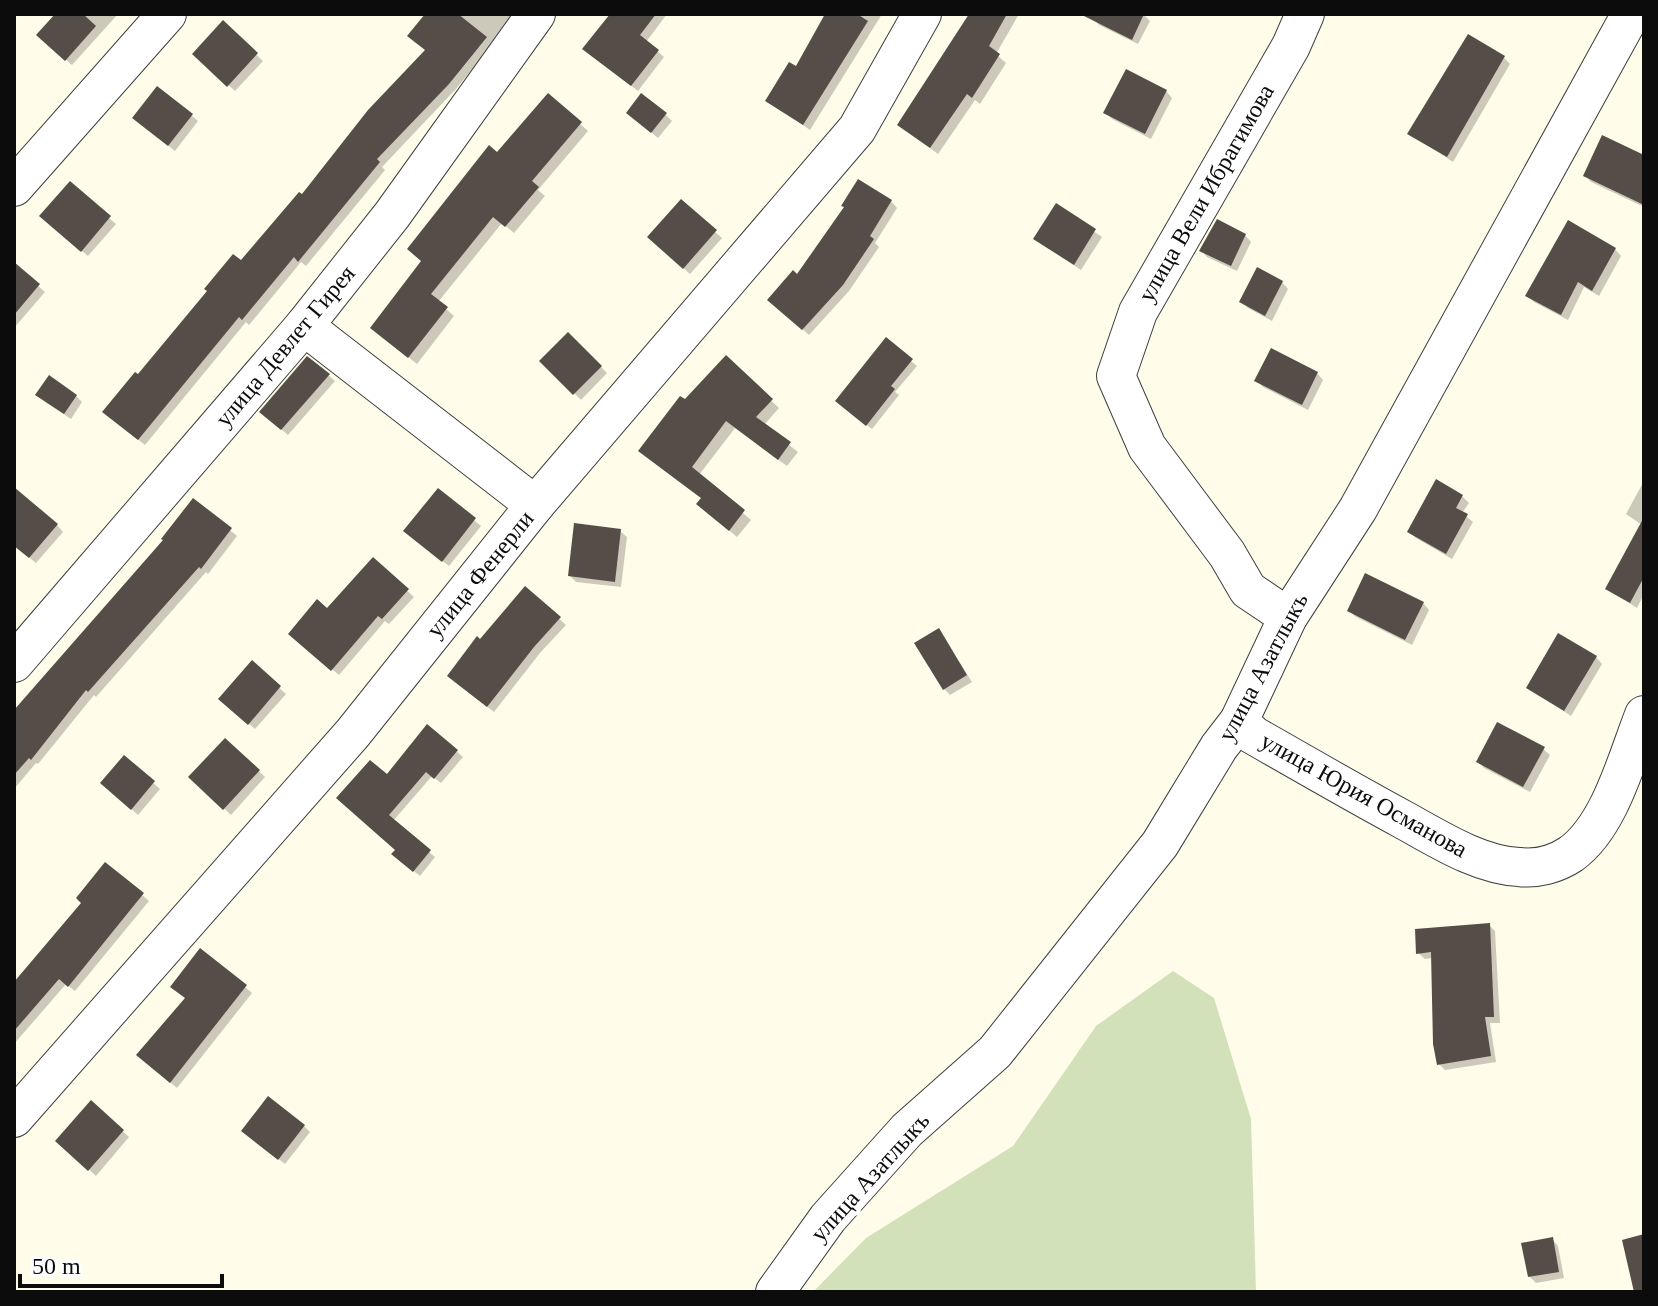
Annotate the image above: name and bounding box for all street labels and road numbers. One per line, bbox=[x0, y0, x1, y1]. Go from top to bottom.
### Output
street label: улица Вели Ибрагимова bbox=[1133, 79, 1279, 306]
street label: улица Девлет Гирея bbox=[210, 260, 360, 432]
street label: улица Фенерли bbox=[421, 506, 539, 642]
street label: улица Азатлыкъ bbox=[1213, 588, 1313, 746]
street label: улица Юрия Османова bbox=[1256, 727, 1472, 863]
street label: улица Азатлыкъ bbox=[805, 1107, 935, 1247]

